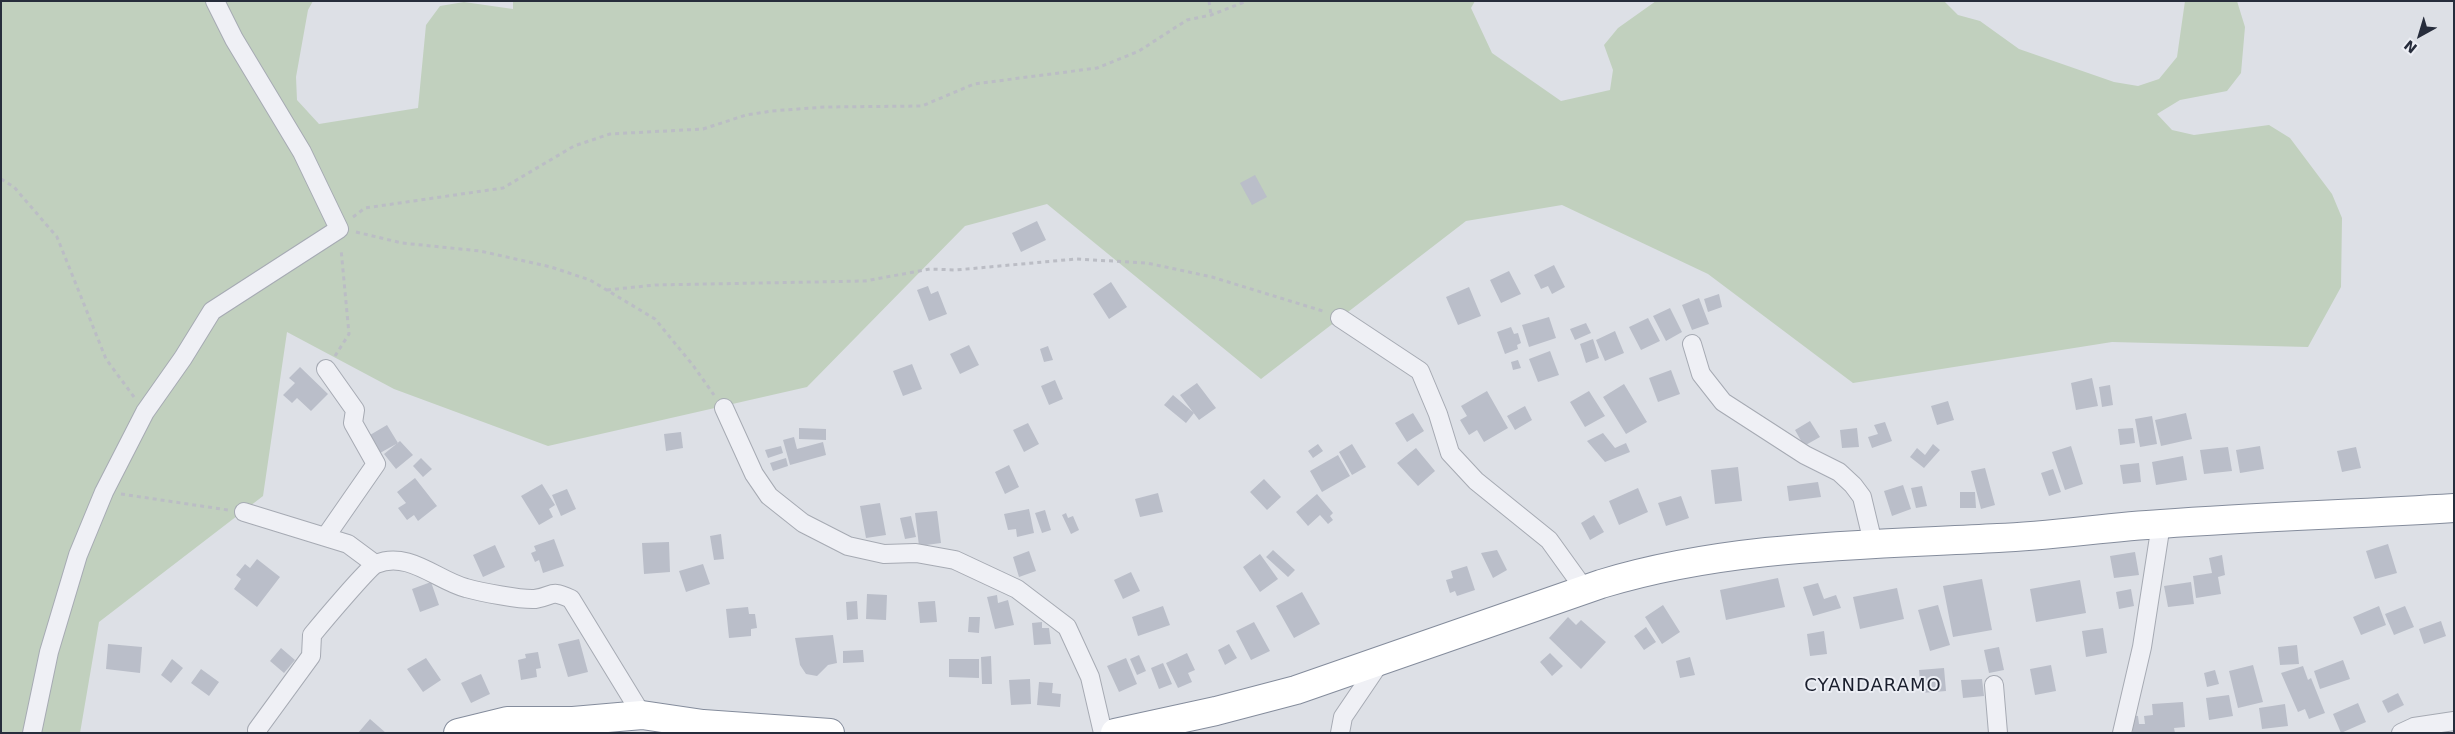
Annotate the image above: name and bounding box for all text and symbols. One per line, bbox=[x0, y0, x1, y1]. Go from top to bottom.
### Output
north arrow bbox=[2395, 10, 2445, 60]
text: N bbox=[2401, 37, 2420, 57]
district label: CYANDARAMO bbox=[1803, 675, 1943, 697]

